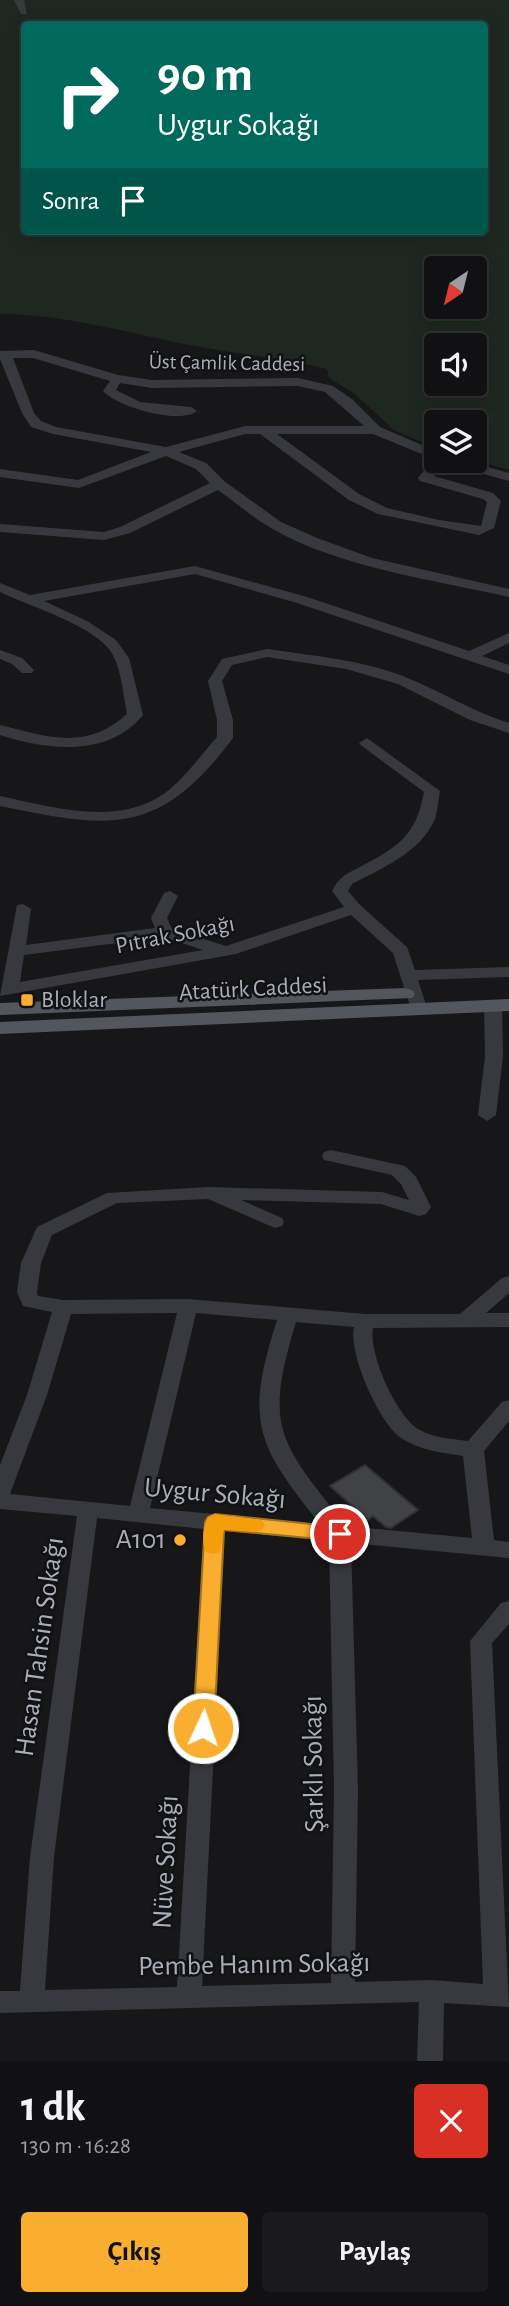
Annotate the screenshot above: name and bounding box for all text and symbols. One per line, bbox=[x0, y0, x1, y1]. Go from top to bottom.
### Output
icon: right bbox=[42, 49, 133, 140]
text: 90 m bbox=[157, 51, 253, 100]
text: Uygur Sokağı bbox=[157, 109, 319, 141]
icon: arrive bbox=[114, 182, 152, 220]
text: Sonra bbox=[42, 188, 100, 214]
north arrow bbox=[424, 256, 486, 318]
map controls bbox=[424, 256, 487, 473]
button: sound bbox=[424, 333, 487, 396]
street label: Üst Çamlik Caddesi bbox=[149, 350, 305, 375]
button: layers bbox=[424, 410, 487, 473]
street label: Pıtrak Sokağı bbox=[113, 912, 237, 958]
street label: Atatürk Caddesi bbox=[178, 973, 328, 1005]
place label: Bloklar bbox=[41, 988, 107, 1012]
marker: Bloklar bbox=[19, 992, 35, 1008]
street label: Uygur Sokağı bbox=[143, 1474, 287, 1514]
pin bbox=[310, 1504, 370, 1564]
icon: arrive bbox=[321, 1515, 359, 1553]
place label: A101 bbox=[116, 1526, 166, 1554]
marker: A101 bbox=[172, 1532, 188, 1548]
street label: Hasan Tahsin Sokağı bbox=[11, 1536, 69, 1758]
position arrow bbox=[166, 1691, 240, 1765]
street label: Şarklı Sokağı bbox=[299, 1695, 329, 1833]
street label: Nüve Sokağı bbox=[149, 1795, 183, 1929]
street label: Pembe Hanım Sokağı bbox=[138, 1949, 370, 1981]
button: close bbox=[414, 2084, 488, 2158]
text: 1 dk bbox=[21, 2086, 85, 2128]
text: 130 m · 16:28 bbox=[21, 2135, 131, 2158]
button: Çıkış bbox=[21, 2212, 248, 2292]
button: Paylaş bbox=[262, 2212, 488, 2292]

